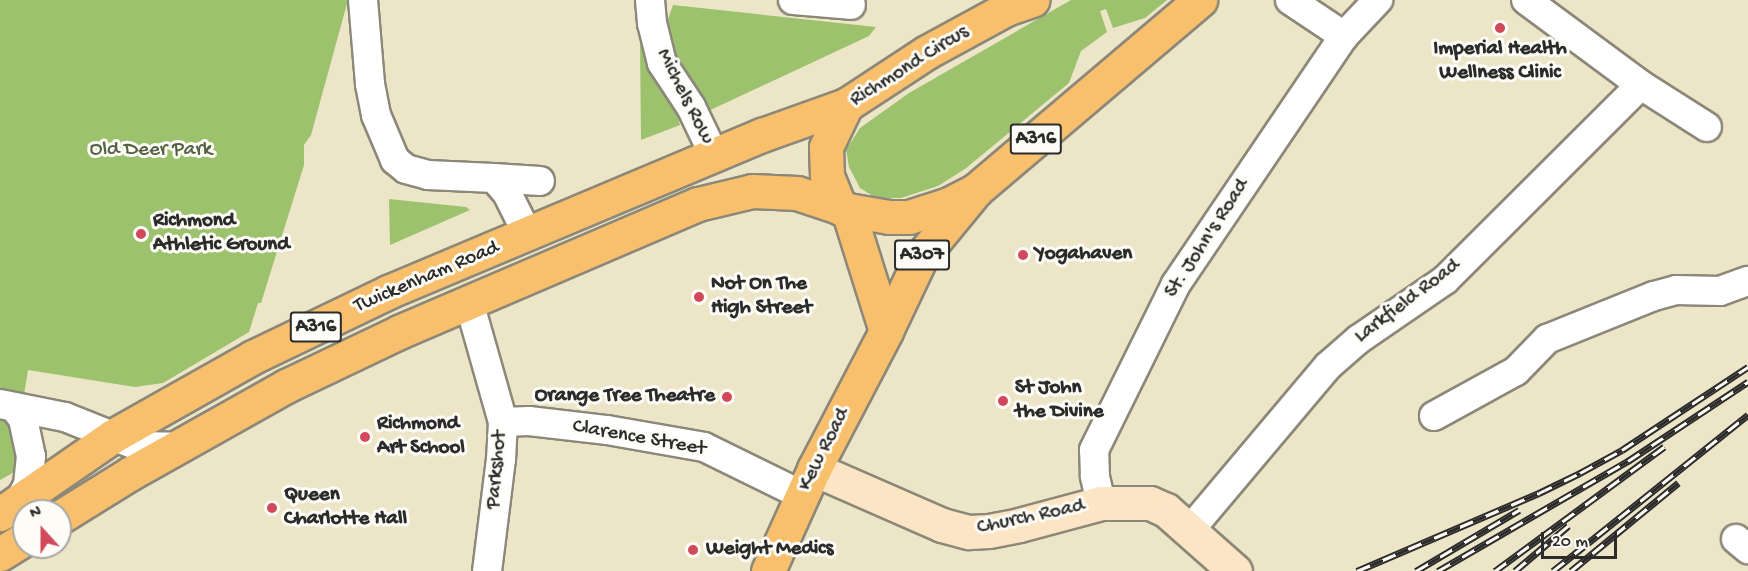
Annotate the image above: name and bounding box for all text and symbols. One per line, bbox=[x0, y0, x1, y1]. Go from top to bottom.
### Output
street label: Richmond Circus bbox=[846, 21, 974, 113]
marker: Imperial Health Wellness Clinic bbox=[1493, 21, 1507, 35]
place label: Imperial Health Wellness Clinic bbox=[1433, 37, 1567, 87]
street label: Michels Row bbox=[649, 45, 719, 149]
road number: A316 bbox=[1009, 122, 1063, 156]
park label: Old Deer Park bbox=[90, 138, 212, 164]
street label: St. John's Road bbox=[1160, 175, 1256, 303]
place label: Richmond Athletic Ground bbox=[153, 209, 290, 259]
marker: Richmond Athletic Ground bbox=[134, 227, 148, 241]
street label: Twickenham Road bbox=[351, 236, 503, 320]
road number: A307 bbox=[894, 238, 950, 272]
place label: Yogahaven bbox=[1035, 242, 1132, 268]
marker: Yogahaven bbox=[1016, 248, 1030, 262]
street label: Larkfield Road bbox=[1350, 254, 1466, 350]
place label: Not On The High Street bbox=[711, 272, 812, 322]
marker: Not On The High Street bbox=[692, 290, 706, 304]
road number: A316 bbox=[289, 310, 343, 344]
place label: St John the Divine bbox=[1015, 376, 1104, 426]
place label: Orange Tree Theatre bbox=[535, 384, 715, 410]
marker: Orange Tree Theatre bbox=[720, 390, 734, 404]
marker: St John the Divine bbox=[996, 394, 1010, 408]
street label: Kew Road bbox=[793, 404, 857, 496]
place label: Richmond Art School bbox=[377, 412, 465, 462]
street label: Clarence Street bbox=[570, 415, 708, 463]
marker: Richmond Art School bbox=[358, 430, 372, 444]
street label: Parkshot bbox=[482, 430, 514, 510]
place label: Queen Charlotte Hall bbox=[284, 483, 407, 533]
street label: Church Road bbox=[975, 494, 1087, 542]
north arrow bbox=[12, 499, 72, 559]
marker: Queen Charlotte Hall bbox=[265, 501, 279, 515]
text: N bbox=[28, 503, 44, 524]
scale bar bbox=[1544, 520, 1620, 558]
text: 20 m bbox=[1552, 532, 1588, 553]
place label: Weight Medics bbox=[706, 537, 833, 563]
marker: Weight Medics bbox=[684, 541, 702, 559]

